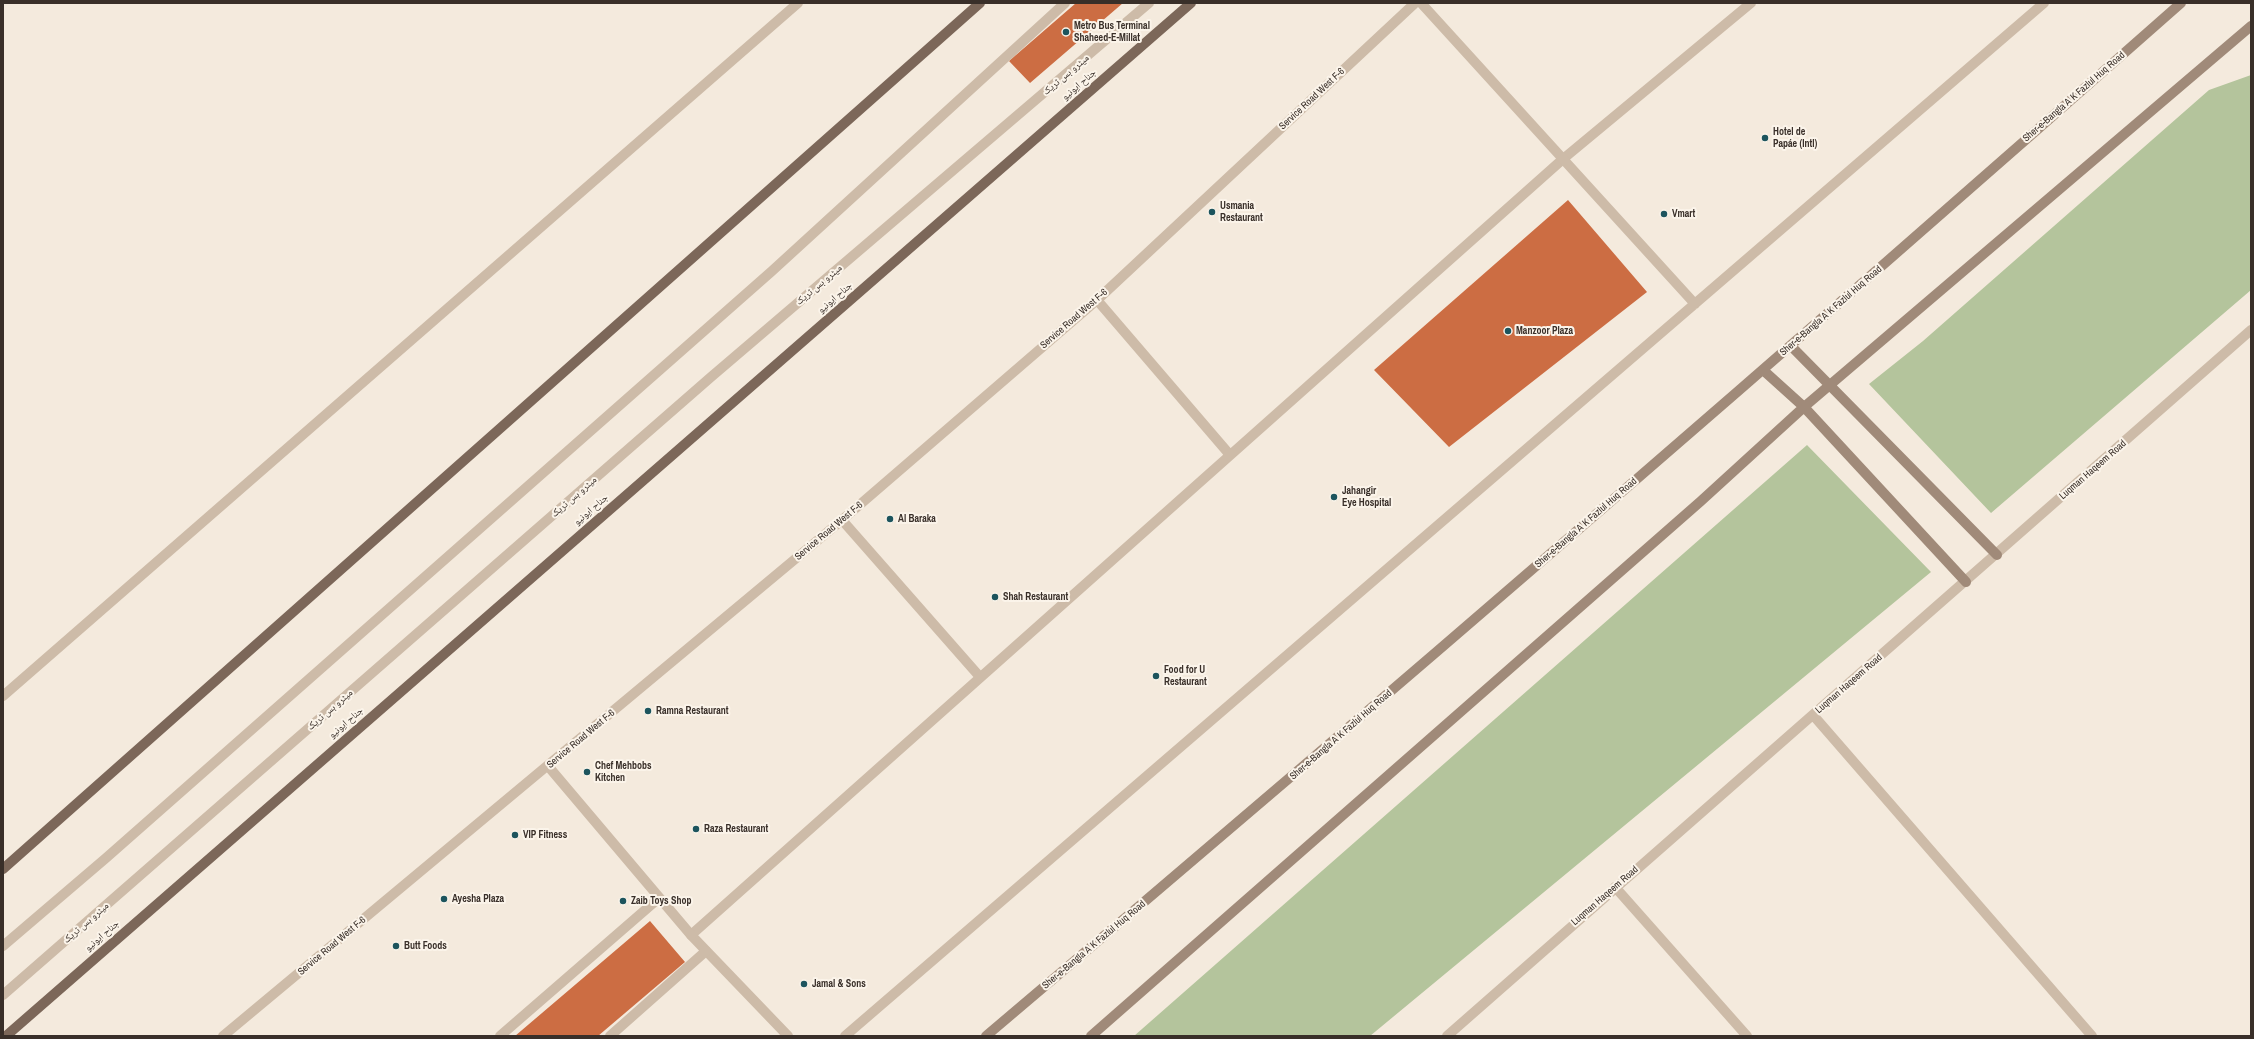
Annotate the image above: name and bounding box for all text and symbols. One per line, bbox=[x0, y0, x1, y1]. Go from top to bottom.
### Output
place label: Metro Bus Terminal Shaheed-E-Millat bbox=[1074, 20, 1150, 44]
marker: Metro Bus Terminal Shaheed-E-Millat bbox=[1061, 27, 1071, 37]
street label: Sher-e-Bangla A K Fazlul Huq Road bbox=[2021, 49, 2127, 145]
street label: میٹرو بس ٹریک bbox=[1040, 52, 1092, 98]
street label: Service Road West F-6 bbox=[1277, 66, 1347, 132]
street label: جناح ایونیو bbox=[1059, 67, 1099, 103]
place label: Hotel de Papáe (Intl) bbox=[1773, 126, 1817, 150]
marker: Hotel de Papáe (Intl) bbox=[1760, 133, 1770, 143]
place label: Usmania Restaurant bbox=[1220, 200, 1263, 224]
marker: Usmania Restaurant bbox=[1207, 207, 1217, 217]
place label: Vmart bbox=[1672, 208, 1695, 220]
marker: Vmart bbox=[1659, 209, 1669, 219]
street label: میٹرو بس ٹریک bbox=[793, 262, 845, 308]
street label: Sher-e-Bangla A K Fazlul Huq Road bbox=[1778, 263, 1884, 359]
street label: جناح ایونیو bbox=[815, 280, 855, 316]
street label: Service Road West F-6 bbox=[1038, 287, 1110, 351]
place label: Manzoor Plaza bbox=[1516, 325, 1573, 337]
marker: Manzoor Plaza bbox=[1503, 326, 1513, 336]
street label: Luqman Haqeem Road bbox=[2057, 438, 2129, 502]
street label: میٹرو بس ٹریک bbox=[549, 474, 599, 520]
street label: Sher-e-Bangla A K Fazlul Huq Road bbox=[1533, 475, 1639, 571]
place label: Jahangir Eye Hospital bbox=[1342, 485, 1391, 508]
street label: جناح ایونیو bbox=[571, 492, 611, 528]
marker: Jahangir Eye Hospital bbox=[1329, 492, 1339, 502]
street label: Service Road West F-6 bbox=[793, 499, 865, 563]
place label: Al Baraka bbox=[898, 513, 936, 525]
marker: Al Baraka bbox=[885, 514, 895, 524]
place label: Shah Restaurant bbox=[1003, 591, 1068, 603]
marker: Shah Restaurant bbox=[990, 592, 1000, 602]
street label: Luqman Haqeem Road bbox=[1813, 652, 1885, 716]
place label: Food for U Restaurant bbox=[1164, 664, 1207, 688]
marker: Food for U Restaurant bbox=[1151, 671, 1161, 681]
street label: میٹرو بس ٹریک bbox=[305, 687, 355, 733]
street label: Sher-e-Bangla A K Fazlul Huq Road bbox=[1288, 687, 1394, 783]
street label: جناح ایونیو bbox=[326, 705, 366, 741]
place label: Ramna Restaurant bbox=[656, 705, 728, 717]
marker: Ramna Restaurant bbox=[643, 706, 653, 716]
street label: Service Road West F-6 bbox=[545, 707, 617, 771]
place label: Chef Mehbobs Kitchen bbox=[595, 760, 651, 784]
marker: Chef Mehbobs Kitchen bbox=[582, 767, 592, 777]
place label: Raza Restaurant bbox=[704, 823, 768, 835]
marker: Raza Restaurant bbox=[691, 824, 701, 834]
place label: VIP Fitness bbox=[523, 829, 567, 841]
marker: VIP Fitness bbox=[510, 830, 520, 840]
street label: Luqman Haqeem Road bbox=[1569, 864, 1641, 928]
place label: Ayesha Plaza bbox=[452, 893, 504, 905]
marker: Ayesha Plaza bbox=[439, 894, 449, 904]
place label: Zaib Toys Shop bbox=[631, 895, 691, 907]
marker: Zaib Toys Shop bbox=[618, 896, 628, 906]
street label: Sher-e-Bangla A K Fazlul Huq Road bbox=[1040, 898, 1148, 992]
street label: میٹرو بس ٹریک bbox=[61, 900, 111, 946]
street label: Service Road West F-6 bbox=[296, 914, 368, 978]
street label: جناح ایونیو bbox=[82, 918, 122, 954]
place label: Butt Foods bbox=[404, 940, 447, 952]
marker: Butt Foods bbox=[391, 941, 401, 951]
place label: Jamal & Sons bbox=[812, 978, 866, 990]
marker: Jamal & Sons bbox=[799, 979, 809, 989]

